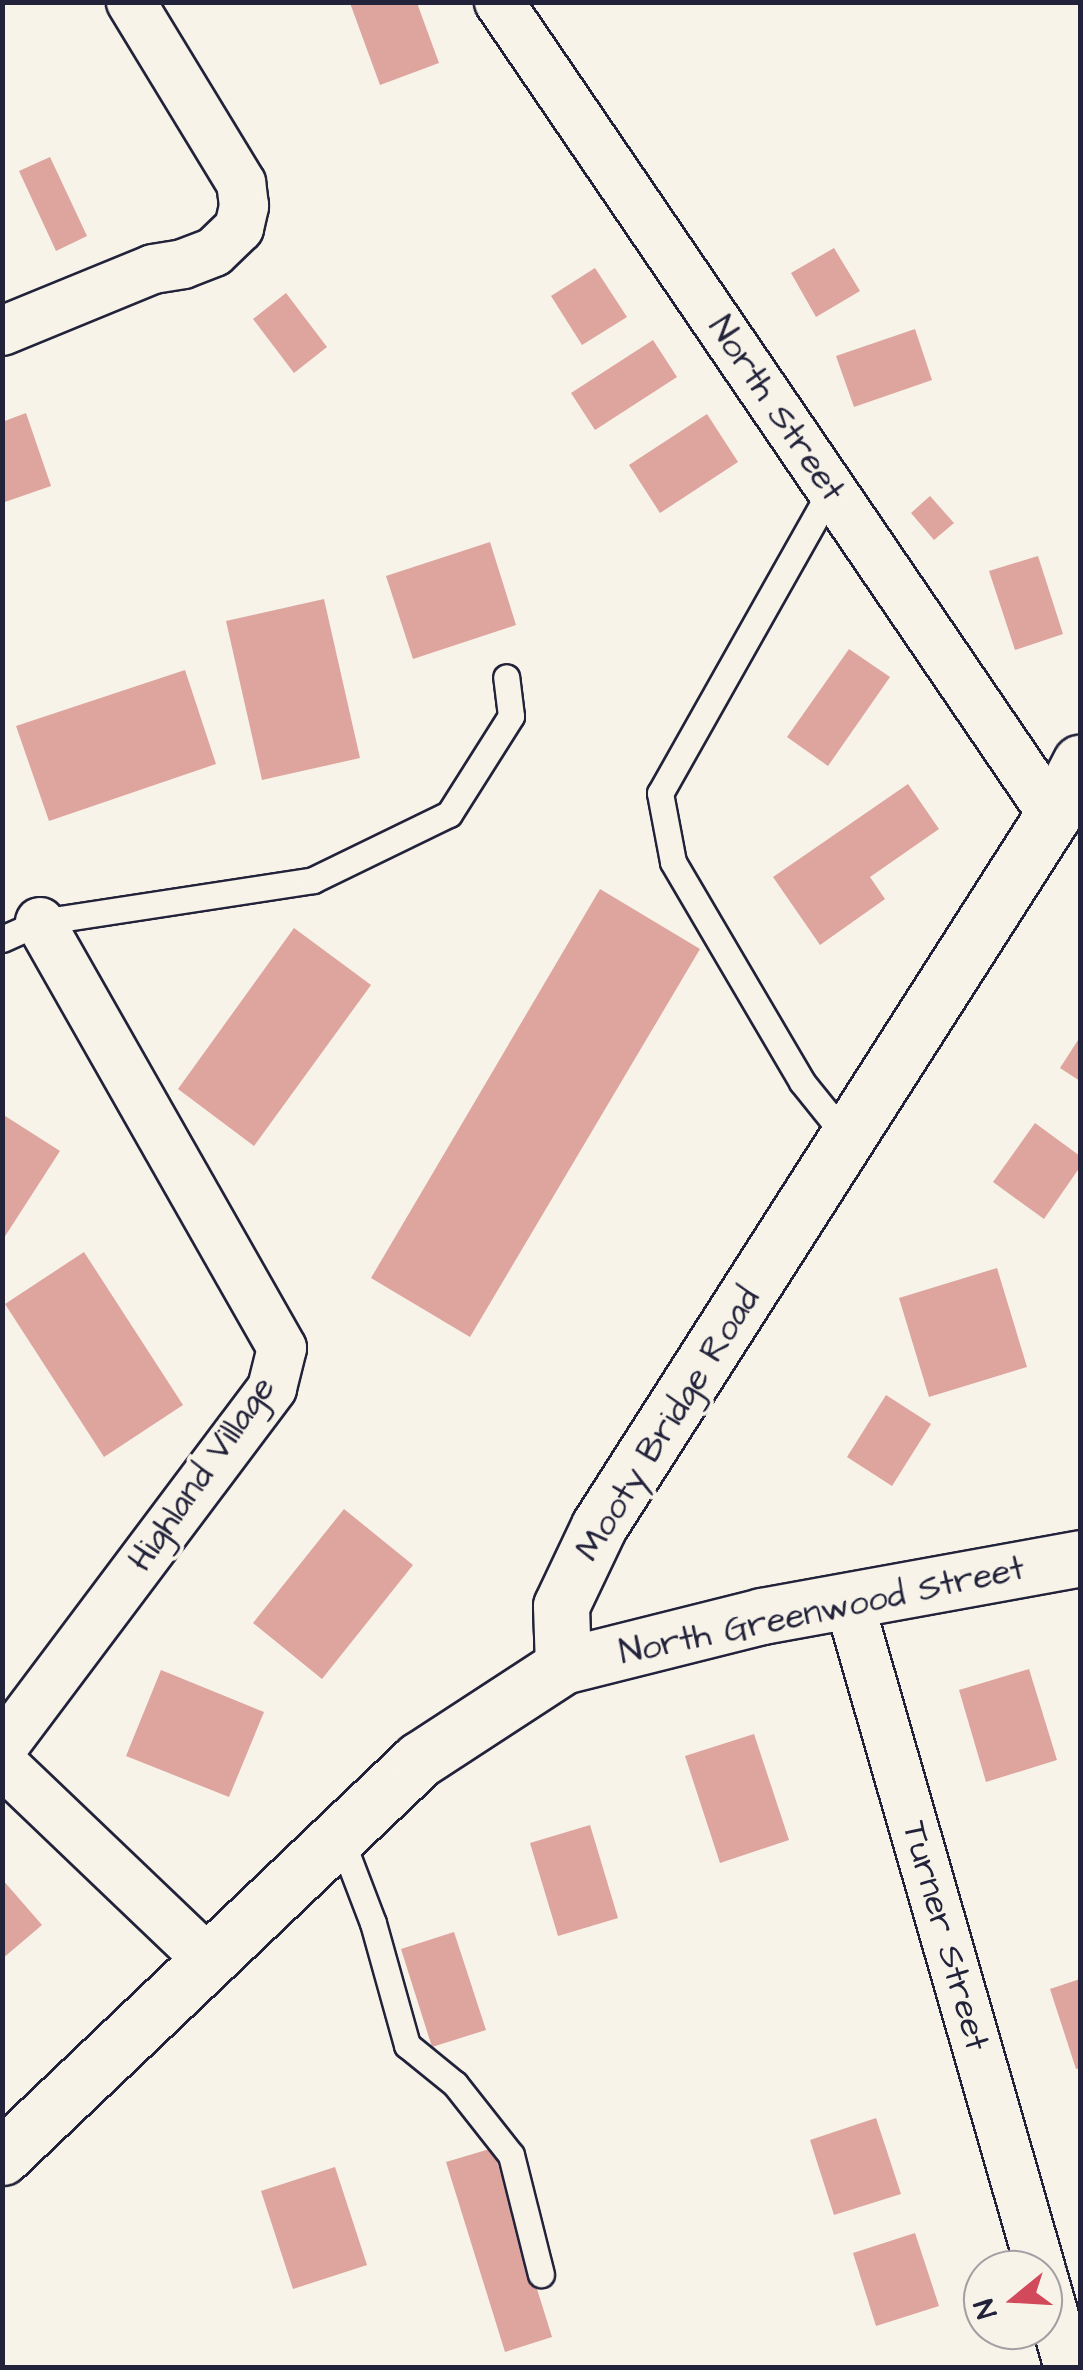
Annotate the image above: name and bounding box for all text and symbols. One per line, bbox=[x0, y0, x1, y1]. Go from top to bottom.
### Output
street label: North Street bbox=[699, 308, 853, 510]
street label: Mooty Bridge Road bbox=[567, 1280, 769, 1568]
street label: Highland Village bbox=[120, 1369, 284, 1579]
street label: North Greenwood Street bbox=[616, 1548, 1028, 1674]
street label: Turner Street bbox=[892, 1816, 998, 2056]
north arrow bbox=[963, 2250, 1063, 2350]
text: N bbox=[965, 2294, 1007, 2323]

